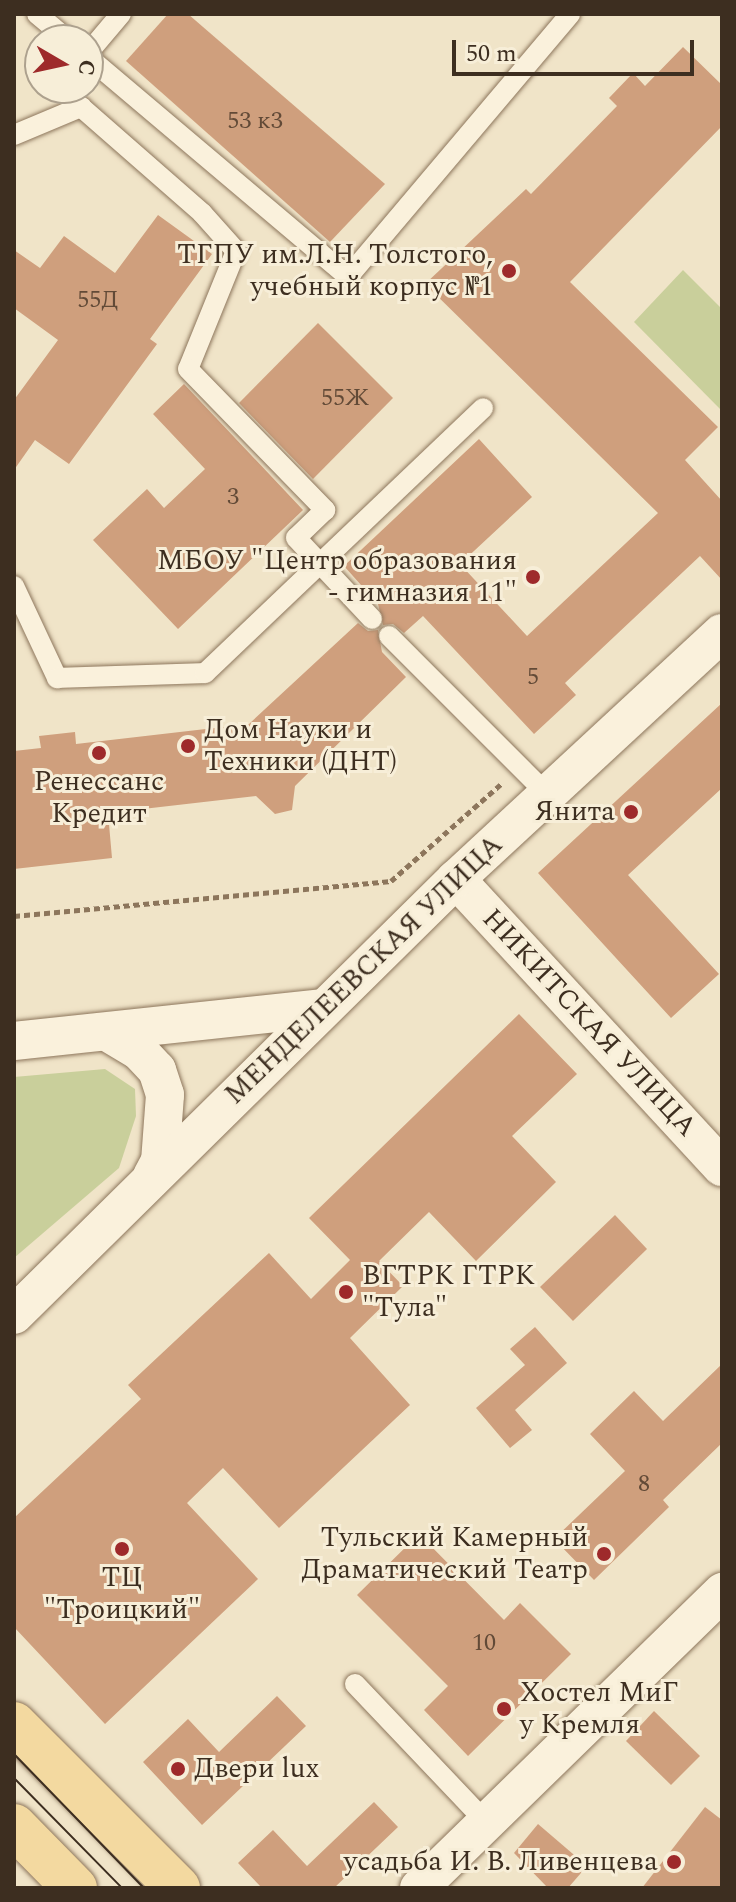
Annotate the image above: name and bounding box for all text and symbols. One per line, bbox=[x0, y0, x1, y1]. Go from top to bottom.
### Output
north arrow bbox=[24, 24, 104, 104]
scale bar bbox=[456, 24, 698, 74]
text: 50 m bbox=[466, 36, 517, 72]
text: С bbox=[69, 57, 104, 78]
house number: 53 к3 bbox=[227, 108, 283, 136]
place label: ТГПУ им.Л.Н. Толстого, учебный корпус №1 bbox=[177, 238, 493, 304]
marker: ТГПУ им.Л.Н. Толстого, учебный корпус №1 bbox=[500, 262, 518, 280]
house number: 55Д bbox=[77, 287, 119, 315]
house number: 55Ж bbox=[321, 385, 369, 413]
house number: 3 bbox=[227, 484, 239, 512]
place label: МБОУ "Центр образования - гимназия 11" bbox=[157, 544, 517, 610]
marker: МБОУ "Центр образования - гимназия 11" bbox=[524, 568, 542, 586]
house number: 5 bbox=[527, 664, 539, 692]
place label: Дом Науки и Техники (ДНТ) bbox=[204, 713, 397, 779]
marker: Дом Науки и Техники (ДНТ) bbox=[179, 737, 197, 755]
marker: Ренессанс Кредит bbox=[90, 744, 108, 762]
place label: Ренессанс Кредит bbox=[34, 765, 164, 831]
place label: Янита bbox=[535, 795, 615, 829]
marker: Янита bbox=[622, 803, 640, 821]
street label: МЕНДЕЛЕЕВСКАЯ УЛИЦА bbox=[218, 828, 510, 1112]
street label: НИКИТСКАЯ УЛИЦА bbox=[475, 902, 703, 1144]
place label: ВГТРК ГТРК "Тула" bbox=[362, 1259, 535, 1325]
marker: ВГТРК ГТРК "Тула" bbox=[337, 1283, 355, 1301]
house number: 8 bbox=[638, 1471, 650, 1499]
place label: Тульский Камерный Драматический Театр bbox=[301, 1521, 588, 1587]
marker: ТЦ "Троицкий" bbox=[113, 1540, 131, 1558]
marker: Тульский Камерный Драматический Театр bbox=[595, 1545, 613, 1563]
place label: ТЦ "Троицкий" bbox=[44, 1561, 200, 1627]
house number: 10 bbox=[472, 1630, 496, 1658]
place label: Хостел МиГ у Кремля bbox=[520, 1676, 679, 1742]
marker: Хостел МиГ у Кремля bbox=[495, 1700, 513, 1718]
place label: Двери lux bbox=[194, 1752, 319, 1786]
marker: Двери lux bbox=[169, 1760, 187, 1778]
place label: усадьба И. В. Ливенцева bbox=[344, 1845, 658, 1879]
marker: усадьба И. В. Ливенцева bbox=[665, 1853, 683, 1871]

